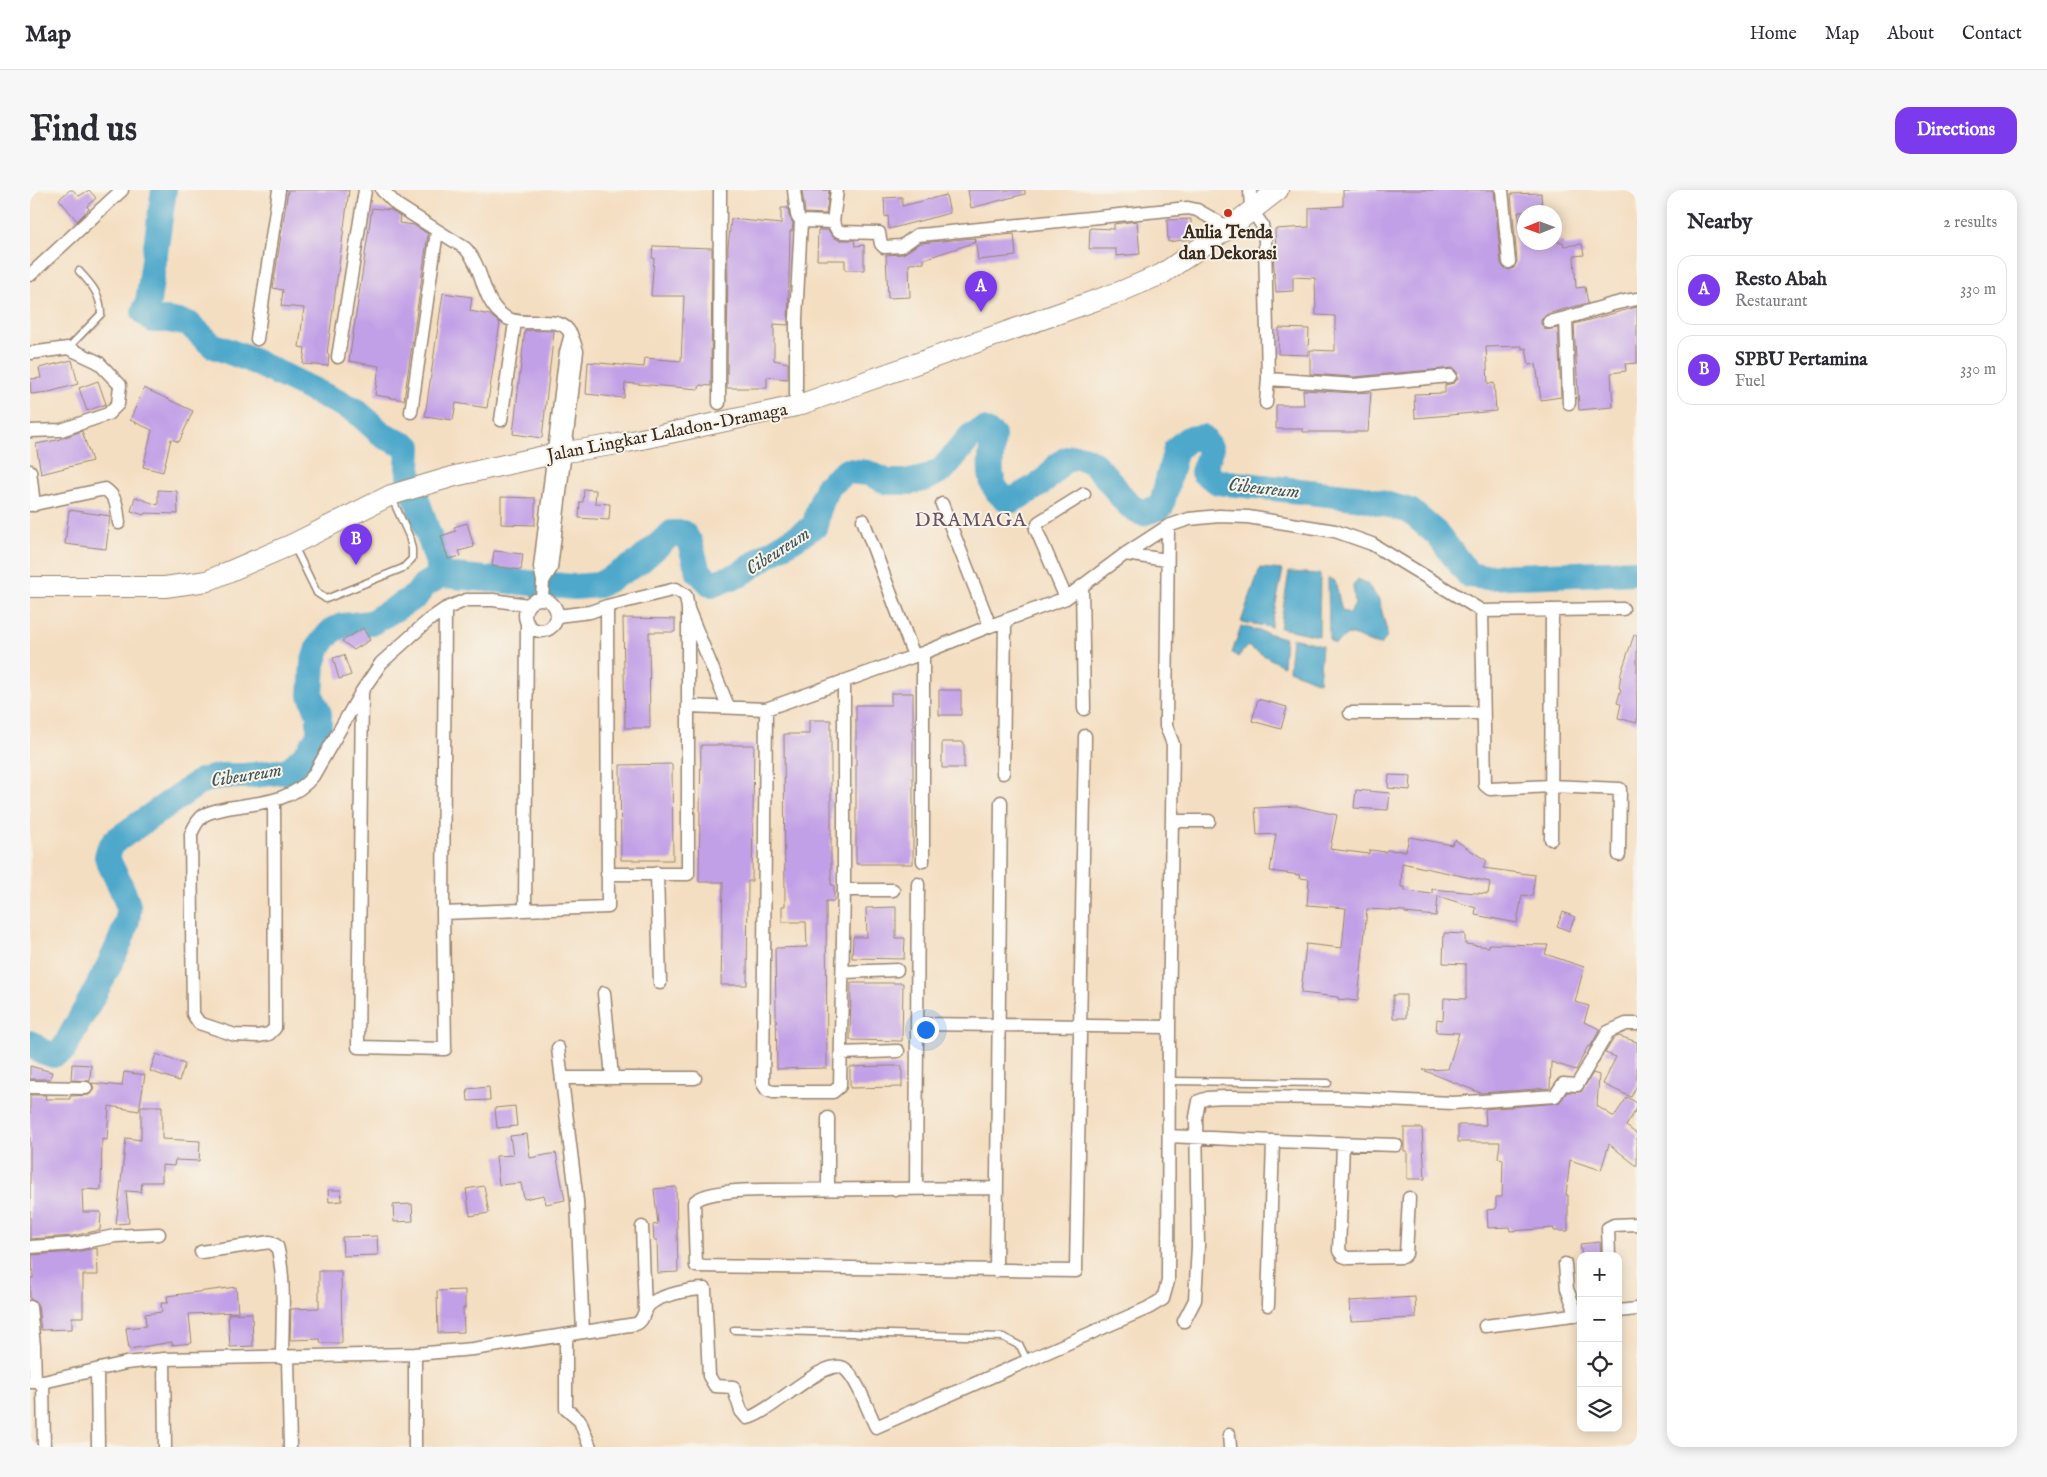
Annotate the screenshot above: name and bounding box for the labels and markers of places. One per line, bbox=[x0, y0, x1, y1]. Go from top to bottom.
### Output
marker: Aulia Tenda dan Dekorasi bbox=[1222, 207, 1234, 219]
place label: Aulia Tenda dan Dekorasi bbox=[1179, 222, 1277, 266]
pin: A bbox=[965, 271, 997, 312]
pin: B bbox=[340, 524, 372, 565]

